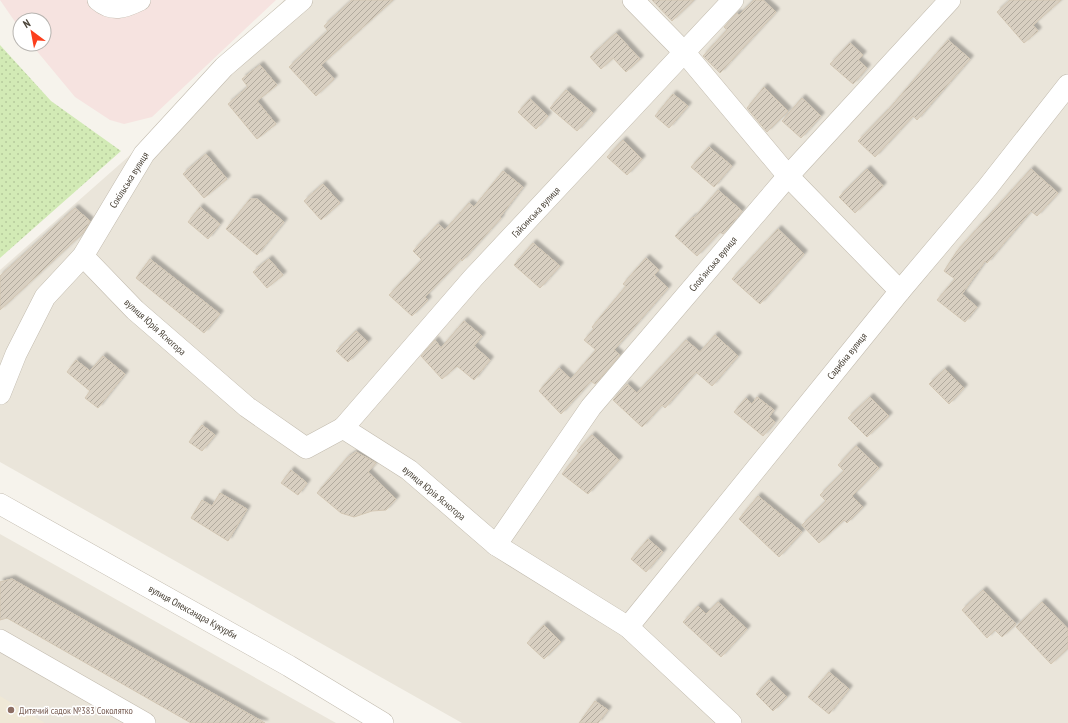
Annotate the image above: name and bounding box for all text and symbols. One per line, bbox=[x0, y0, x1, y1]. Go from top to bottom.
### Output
north arrow bbox=[12, 12, 52, 52]
text: N bbox=[20, 16, 33, 31]
street label: Сокільська вулиця bbox=[106, 149, 152, 211]
street label: Гайсинська вулиця bbox=[509, 184, 563, 240]
street label: Словʼянська вулиця bbox=[686, 234, 740, 294]
street label: вулиця Юрія Ясногора bbox=[121, 296, 189, 358]
street label: Садибна вулиця bbox=[824, 330, 870, 382]
street label: вулиця Юрія Ясногора bbox=[400, 463, 468, 523]
street label: вулиця Олександра Кукурби bbox=[146, 582, 240, 642]
place label: Дитячий садок №383 Соколятко bbox=[19, 704, 133, 717]
marker: Дитячий садок №383 Соколятко bbox=[6, 705, 16, 715]

